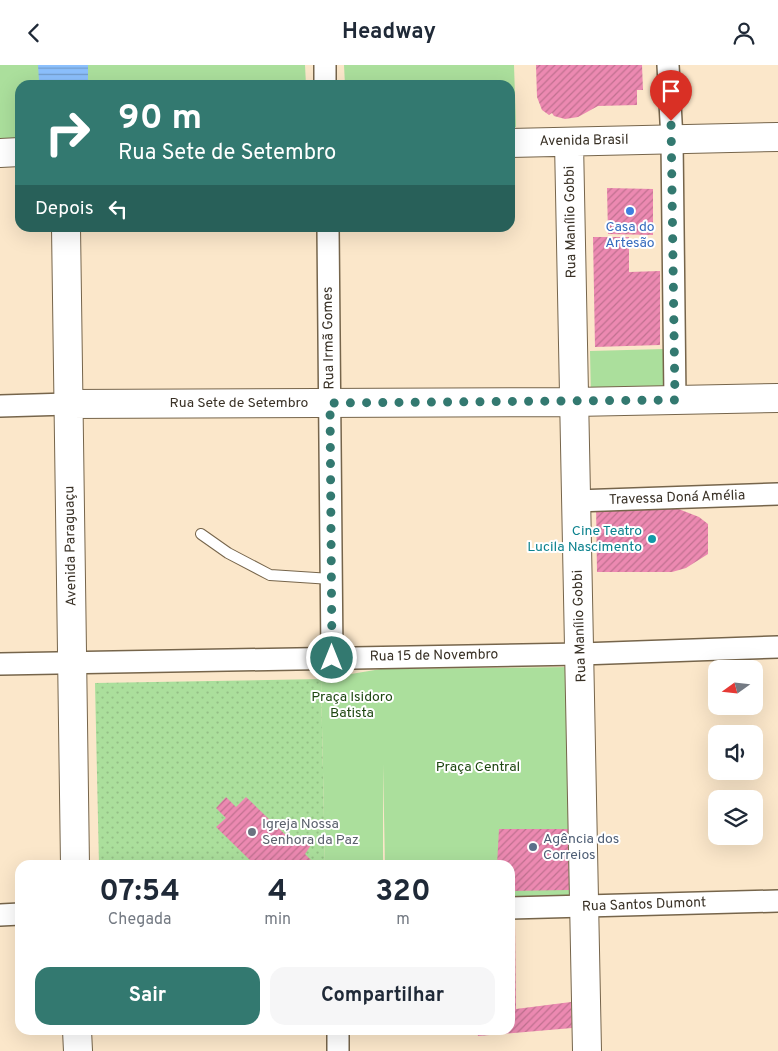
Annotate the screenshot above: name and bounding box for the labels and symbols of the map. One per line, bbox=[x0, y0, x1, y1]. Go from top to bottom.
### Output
pin bbox=[650, 70, 692, 121]
street label: Avenida Brasil bbox=[539, 132, 629, 150]
street label: Rua Manílio Gobbi bbox=[562, 166, 580, 278]
marker: Casa do Artesão bbox=[624, 205, 636, 217]
place label: Casa do Artesão bbox=[605, 219, 655, 252]
street label: Rua Irmã Gomes bbox=[320, 286, 338, 390]
street label: Rua Sete de Setembro bbox=[170, 395, 309, 412]
street label: Avenida Paraguaçu bbox=[61, 486, 81, 606]
street label: Travessa Doná Amélia bbox=[609, 487, 745, 509]
place label: Cine Teatro Lucila Nascimento bbox=[527, 523, 642, 556]
marker: Cine Teatro Lucila Nascimento bbox=[646, 533, 658, 545]
street label: Rua Manílio Gobbi bbox=[570, 569, 590, 683]
position arrow bbox=[305, 631, 357, 683]
street label: Rua 15 de Novembro bbox=[370, 646, 499, 666]
north arrow bbox=[708, 660, 762, 715]
park label: Praça Isidoro Batista bbox=[311, 689, 393, 722]
park label: Praça Central bbox=[436, 759, 520, 776]
place label: Igreja Nossa Senhora da Paz bbox=[262, 816, 359, 849]
marker: Igreja Nossa Senhora da Paz bbox=[246, 826, 258, 838]
place label: Agência dos Correios bbox=[543, 831, 619, 864]
marker: Agência dos Correios bbox=[527, 841, 539, 853]
street label: Rua Santos Dumont bbox=[582, 894, 706, 916]

